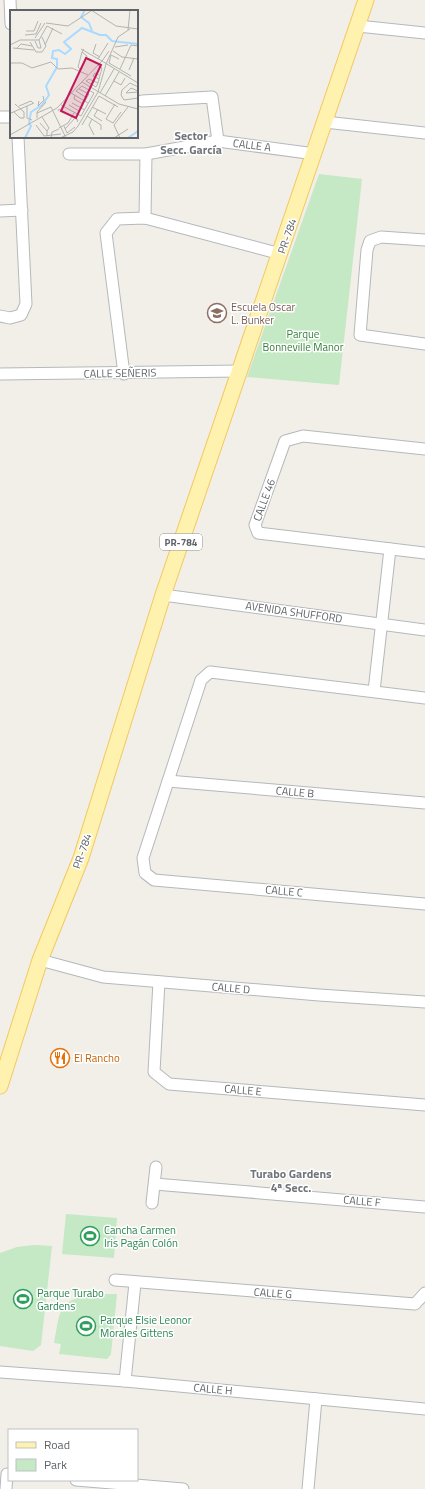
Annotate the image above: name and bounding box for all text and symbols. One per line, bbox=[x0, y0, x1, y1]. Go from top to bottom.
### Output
inset map bbox=[10, 10, 138, 138]
district label: Sector Secc. García bbox=[160, 126, 222, 159]
street label: CALLE A bbox=[232, 135, 272, 155]
street label: PR-784 bbox=[273, 216, 301, 256]
place label: Escuela Oscar L. Bunker bbox=[231, 299, 296, 328]
school or university icon: Escuela Oscar L. Bunker bbox=[206, 302, 228, 324]
park label: Parque Bonneville Manor bbox=[263, 326, 344, 355]
street label: CALLE SEÑERIS bbox=[84, 364, 156, 382]
street label: CALLE 46 bbox=[249, 477, 279, 523]
road number: PR-784 bbox=[160, 534, 202, 550]
street label: AVENIDA SHUFFORD bbox=[244, 597, 344, 627]
street label: CALLE B bbox=[275, 782, 315, 802]
street label: PR-784 bbox=[68, 831, 96, 871]
street label: CALLE C bbox=[265, 881, 303, 901]
street label: CALLE D bbox=[211, 978, 251, 998]
restaurant icon: El Rancho bbox=[49, 1047, 71, 1069]
place label: El Rancho bbox=[74, 1050, 120, 1066]
street label: CALLE E bbox=[224, 1080, 262, 1100]
district label: Turabo Gardens 4ª Secc. bbox=[250, 1164, 332, 1197]
street label: CALLE F bbox=[343, 1191, 382, 1211]
place label: Cancha Carmen Iris Pagán Colón bbox=[104, 1222, 178, 1251]
sports icon: Cancha Carmen Iris Pagán Colón bbox=[79, 1225, 101, 1247]
street label: CALLE G bbox=[253, 1284, 293, 1302]
place label: Parque Turabo Gardens bbox=[37, 1285, 104, 1314]
sports icon: Parque Turabo Gardens bbox=[12, 1288, 34, 1310]
place label: Parque Elsie Leonor Morales Gittens bbox=[100, 1312, 192, 1341]
sports icon: Parque Elsie Leonor Morales Gittens bbox=[75, 1315, 97, 1337]
street label: CALLE H bbox=[193, 1379, 233, 1399]
legend bbox=[8, 1429, 138, 1481]
text: Road bbox=[44, 1435, 70, 1454]
text: Park bbox=[44, 1455, 67, 1474]

